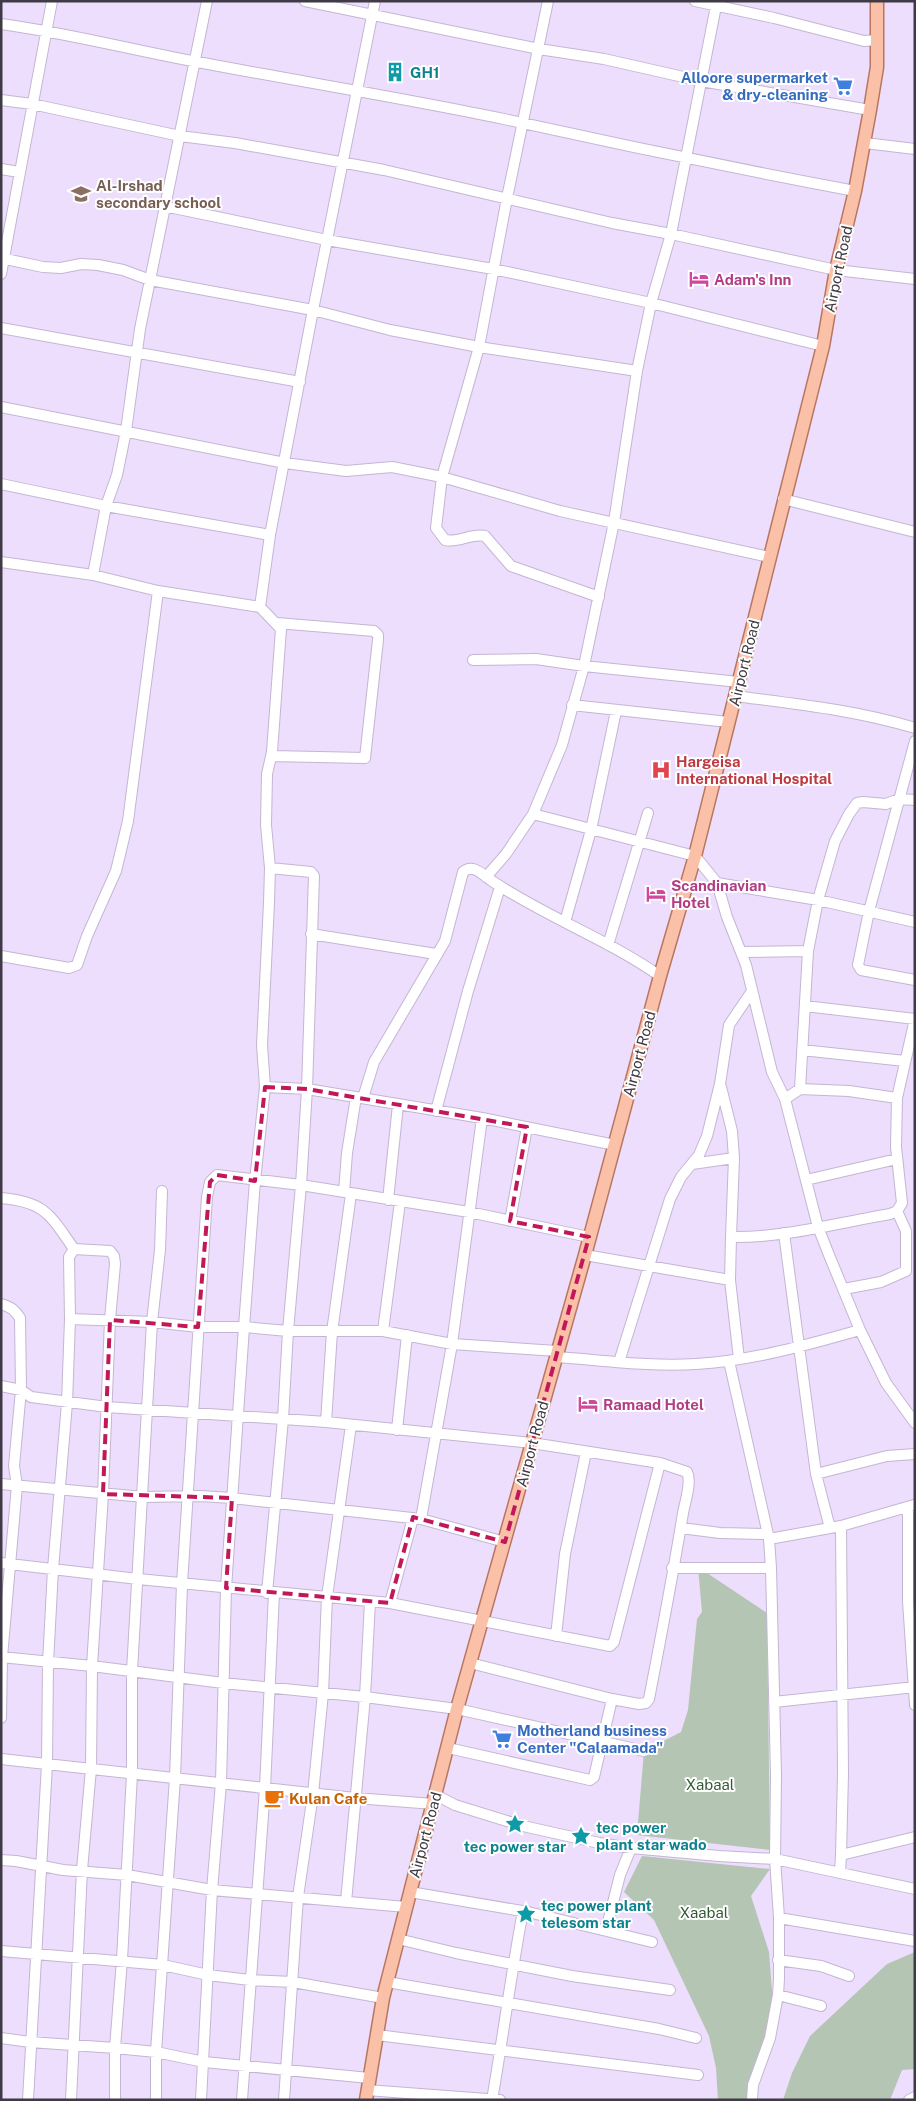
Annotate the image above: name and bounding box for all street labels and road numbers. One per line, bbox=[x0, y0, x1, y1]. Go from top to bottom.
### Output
street label: Airport Road bbox=[820, 224, 856, 314]
street label: Airport Road bbox=[725, 618, 763, 708]
street label: Airport Road bbox=[619, 1009, 659, 1099]
street label: Airport Road bbox=[512, 1399, 552, 1489]
street label: Airport Road bbox=[405, 1790, 445, 1880]

